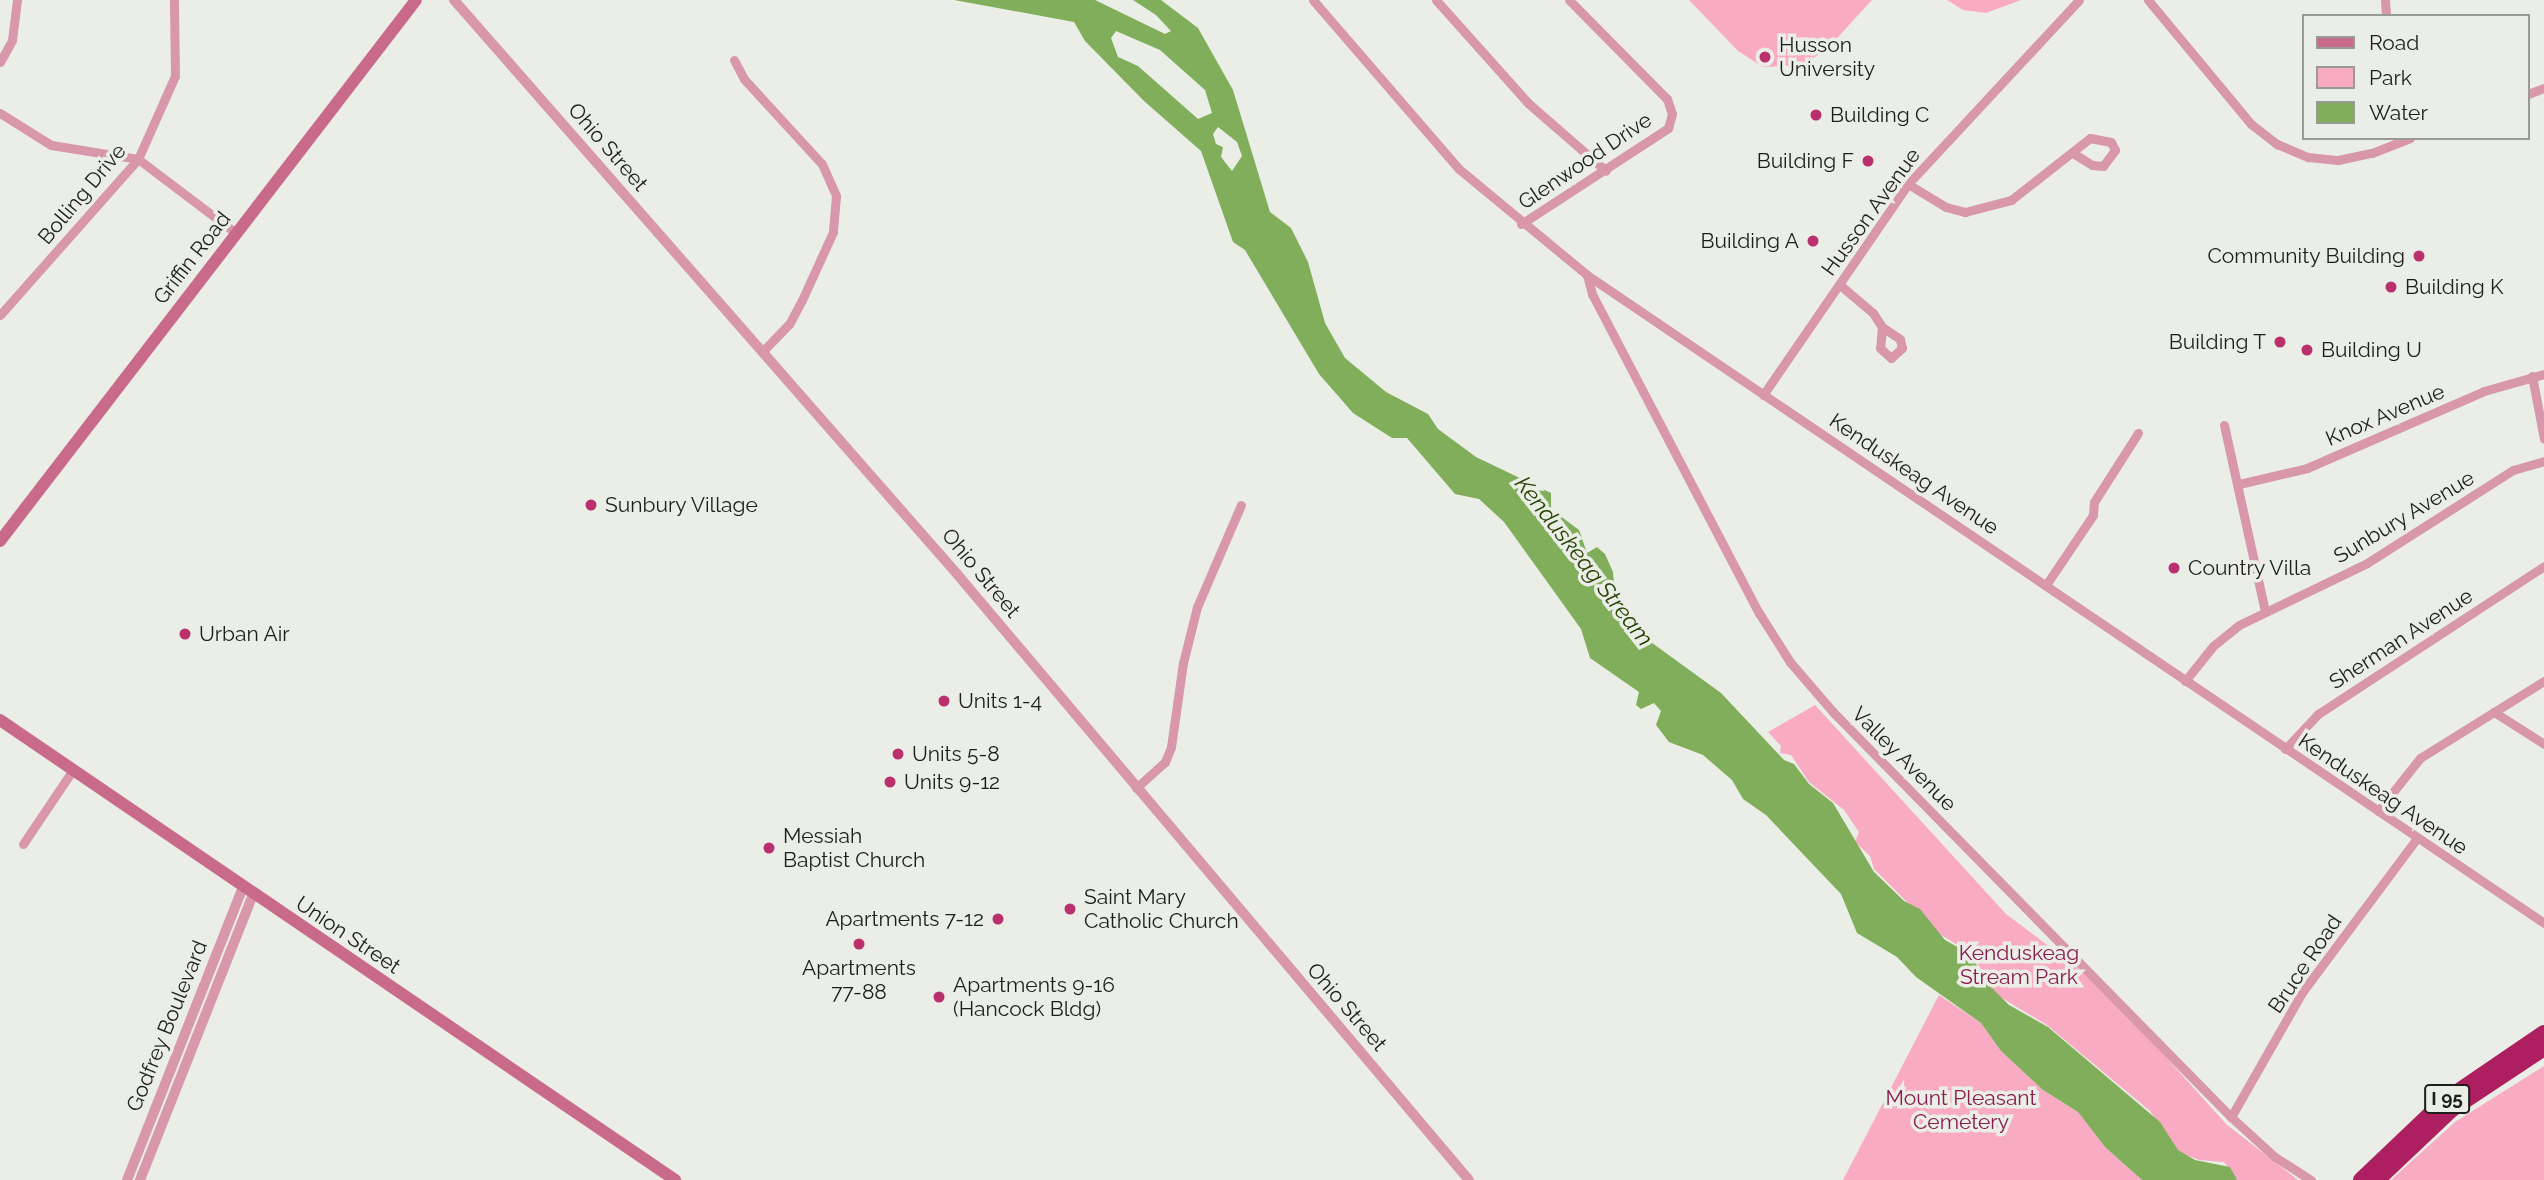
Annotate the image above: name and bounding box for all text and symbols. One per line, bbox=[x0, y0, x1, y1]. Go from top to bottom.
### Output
legend bbox=[2302, 14, 2530, 140]
text: Road bbox=[2369, 30, 2419, 55]
place label: Husson University bbox=[1779, 32, 1875, 82]
marker: Husson University bbox=[1757, 49, 1773, 65]
text: Park bbox=[2369, 65, 2412, 90]
street label: Ohio Street bbox=[563, 98, 653, 196]
text: Water bbox=[2369, 100, 2428, 125]
place label: Building C bbox=[1830, 102, 1929, 128]
street label: Glenwood Drive bbox=[1514, 107, 1656, 215]
marker: Building C bbox=[1808, 107, 1824, 123]
street label: Bolling Drive bbox=[33, 139, 131, 249]
street label: Husson Avenue bbox=[1816, 143, 1926, 281]
place label: Building F bbox=[1757, 148, 1854, 174]
marker: Building F bbox=[1860, 153, 1876, 169]
street label: Griffin Road bbox=[148, 207, 236, 309]
place label: Building A bbox=[1700, 228, 1799, 254]
marker: Building A bbox=[1805, 233, 1821, 249]
place label: Community Building bbox=[2207, 243, 2405, 269]
marker: Community Building bbox=[2411, 248, 2427, 264]
place label: Building K bbox=[2405, 274, 2503, 300]
marker: Building K bbox=[2383, 279, 2399, 295]
place label: Building T bbox=[2168, 329, 2266, 355]
marker: Building T bbox=[2272, 334, 2288, 350]
place label: Building U bbox=[2321, 337, 2422, 363]
marker: Building U bbox=[2299, 342, 2315, 358]
street label: Knox Avenue bbox=[2321, 379, 2449, 451]
street label: Kenduskeag Avenue bbox=[1824, 408, 2004, 540]
street label: Sunbury Avenue bbox=[2329, 465, 2479, 569]
water label: Kenduskeag Stream bbox=[1509, 470, 1659, 652]
place label: Sunbury Village bbox=[605, 492, 759, 518]
marker: Sunbury Village bbox=[583, 497, 599, 513]
street label: Ohio Street bbox=[936, 523, 1026, 623]
place label: Country Villa bbox=[2188, 555, 2312, 581]
marker: Country Villa bbox=[2166, 560, 2182, 576]
street label: Sherman Avenue bbox=[2324, 583, 2478, 695]
place label: Urban Air bbox=[199, 621, 290, 647]
marker: Urban Air bbox=[177, 626, 193, 642]
place label: Units 1-4 bbox=[958, 688, 1042, 714]
marker: Units 1-4 bbox=[936, 693, 952, 709]
street label: Valley Avenue bbox=[1846, 701, 1962, 817]
street label: Kenduskeag Avenue bbox=[2293, 728, 2473, 860]
place label: Units 5-8 bbox=[912, 741, 1000, 767]
marker: Units 5-8 bbox=[890, 746, 906, 762]
place label: Units 9-12 bbox=[904, 769, 1000, 795]
marker: Units 9-12 bbox=[882, 774, 898, 790]
place label: Messiah Baptist Church bbox=[783, 823, 925, 873]
marker: Messiah Baptist Church bbox=[761, 840, 777, 856]
place label: Saint Mary Catholic Church bbox=[1084, 884, 1239, 934]
street label: Union Street bbox=[291, 891, 405, 979]
marker: Saint Mary Catholic Church bbox=[1062, 901, 1078, 917]
place label: Apartments 7-12 bbox=[825, 906, 984, 932]
street label: Bruce Road bbox=[2263, 910, 2347, 1018]
marker: Apartments 7-12 bbox=[990, 911, 1006, 927]
marker: Apartments 77-88 bbox=[851, 936, 867, 952]
street label: Godfrey Boulevard bbox=[121, 937, 213, 1115]
park label: Kenduskeag Stream Park bbox=[1959, 940, 2079, 990]
place label: Apartments 77-88 bbox=[802, 955, 916, 1005]
street label: Ohio Street bbox=[1302, 958, 1392, 1056]
place label: Apartments 9-16 (Hancock Bldg) bbox=[953, 972, 1115, 1022]
marker: Apartments 9-16 (Hancock Bldg) bbox=[931, 989, 947, 1005]
road number: I 95 bbox=[2422, 1084, 2472, 1114]
park label: Mount Pleasant Cemetery bbox=[1885, 1085, 2037, 1135]

